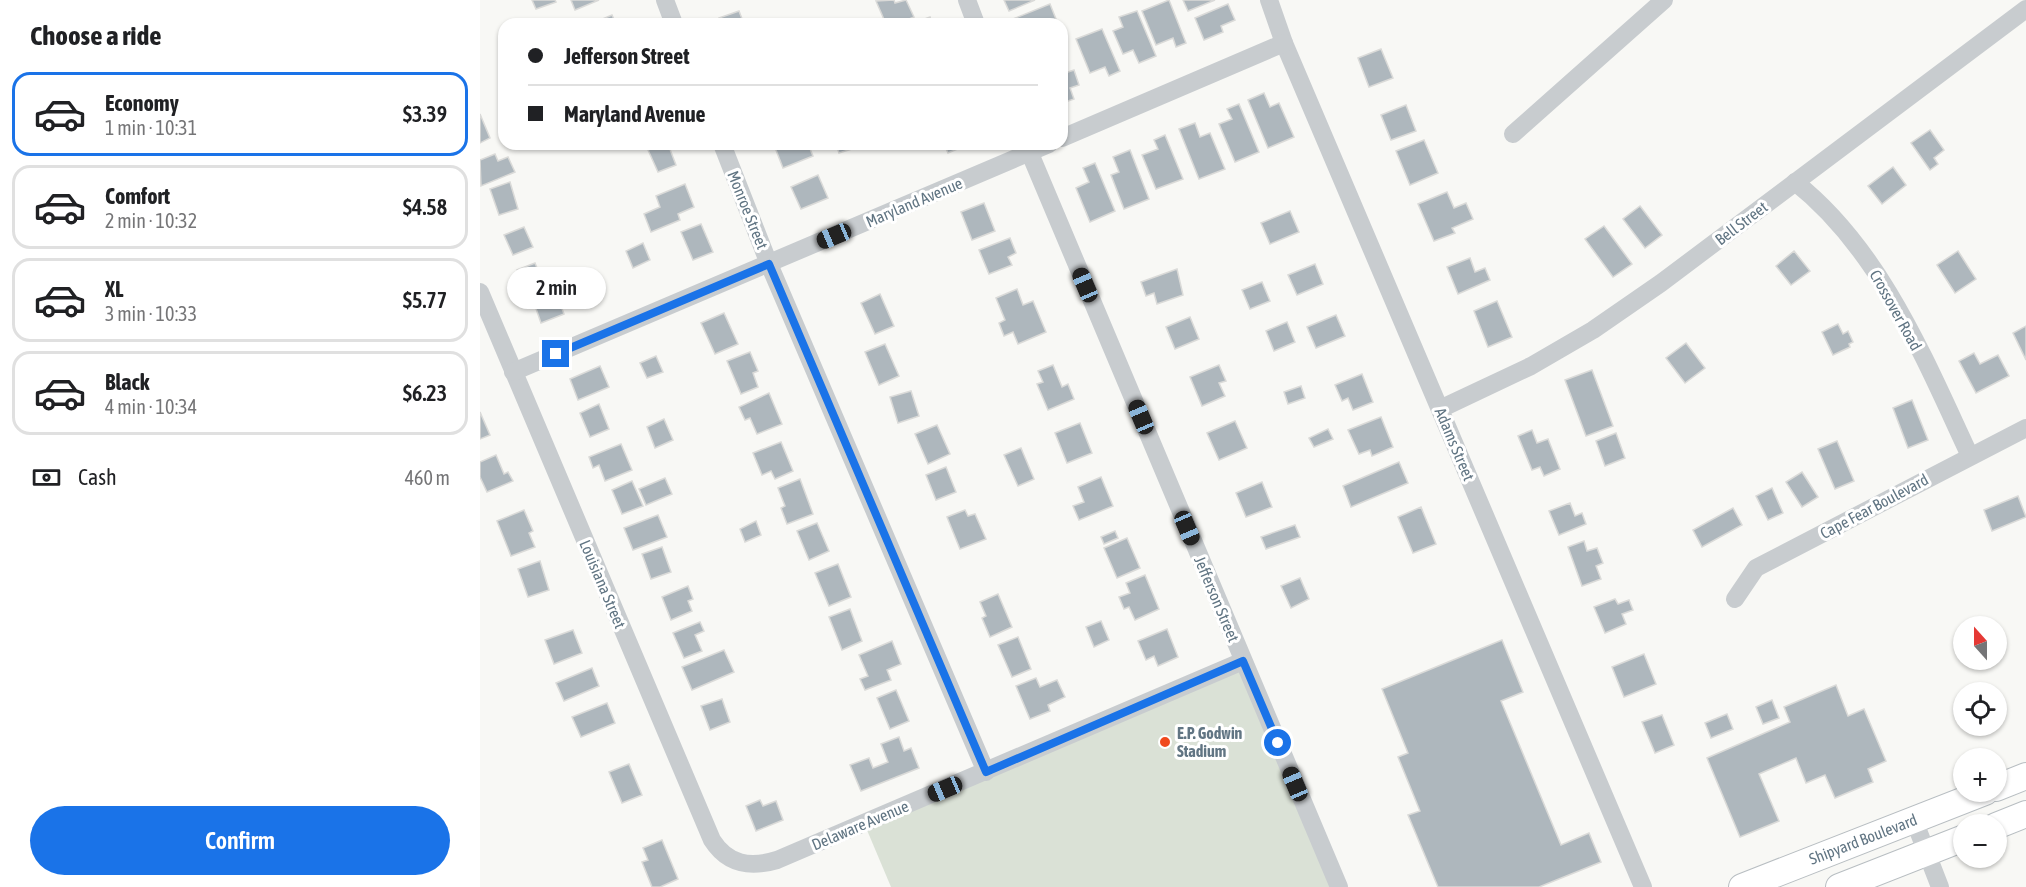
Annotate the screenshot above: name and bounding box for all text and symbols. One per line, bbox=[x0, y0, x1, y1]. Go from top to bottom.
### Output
text: Choose a ride bbox=[30, 20, 162, 51]
text: Jefferson Street bbox=[564, 43, 690, 69]
icon: car bbox=[33, 87, 87, 141]
text: Economy bbox=[105, 90, 179, 116]
text: $3.39 bbox=[403, 101, 447, 127]
text: Maryland Avenue bbox=[564, 101, 706, 127]
text: 1 min · 10:31 bbox=[105, 116, 197, 139]
street label: Monroe Street bbox=[724, 168, 772, 252]
street label: Maryland Avenue bbox=[863, 174, 965, 231]
icon: car bbox=[33, 180, 87, 234]
text: Comfort bbox=[105, 183, 170, 209]
text: $4.58 bbox=[403, 194, 447, 220]
street label: Bell Street bbox=[1711, 197, 1771, 248]
text: 2 min · 10:32 bbox=[105, 209, 197, 232]
car bbox=[814, 221, 854, 251]
car bbox=[1070, 265, 1100, 305]
callout: 2 min bbox=[506, 267, 605, 309]
street label: Crossover Road bbox=[1866, 267, 1926, 353]
icon: car bbox=[33, 273, 87, 327]
text: XL bbox=[105, 276, 123, 302]
text: 2 min bbox=[536, 276, 577, 299]
text: $5.77 bbox=[403, 287, 447, 313]
text: 3 min · 10:33 bbox=[105, 302, 197, 325]
route end bbox=[542, 340, 569, 367]
icon: car bbox=[33, 366, 87, 420]
text: Black bbox=[105, 369, 149, 395]
text: $6.23 bbox=[403, 380, 447, 406]
text: 4 min · 10:34 bbox=[105, 395, 197, 418]
car bbox=[1126, 397, 1156, 437]
street label: Adams Street bbox=[1432, 405, 1479, 483]
icon: cash bbox=[30, 461, 63, 494]
text: Cash bbox=[78, 464, 117, 490]
text: 460 m bbox=[405, 466, 450, 489]
street label: Cape Fear Boulevard bbox=[1817, 470, 1932, 543]
car bbox=[1172, 508, 1202, 548]
street label: Louisiana Street bbox=[576, 537, 630, 631]
street label: Jefferson Street bbox=[1191, 553, 1243, 645]
north arrow bbox=[1953, 616, 2007, 670]
map controls bbox=[1953, 616, 2007, 868]
button: locate bbox=[1953, 682, 2007, 736]
place label: E.P. Godwin Stadium bbox=[1177, 724, 1243, 760]
route start bbox=[1264, 729, 1291, 756]
marker: E.P. Godwin Stadium bbox=[1158, 735, 1172, 749]
button: + bbox=[1953, 748, 2007, 802]
car bbox=[1280, 764, 1310, 804]
car bbox=[925, 774, 965, 804]
street label: Delaware Avenue bbox=[809, 797, 911, 853]
button: Confirm bbox=[30, 806, 450, 875]
street label: Shipyard Boulevard bbox=[1806, 810, 1920, 869]
button: − bbox=[1953, 814, 2007, 868]

